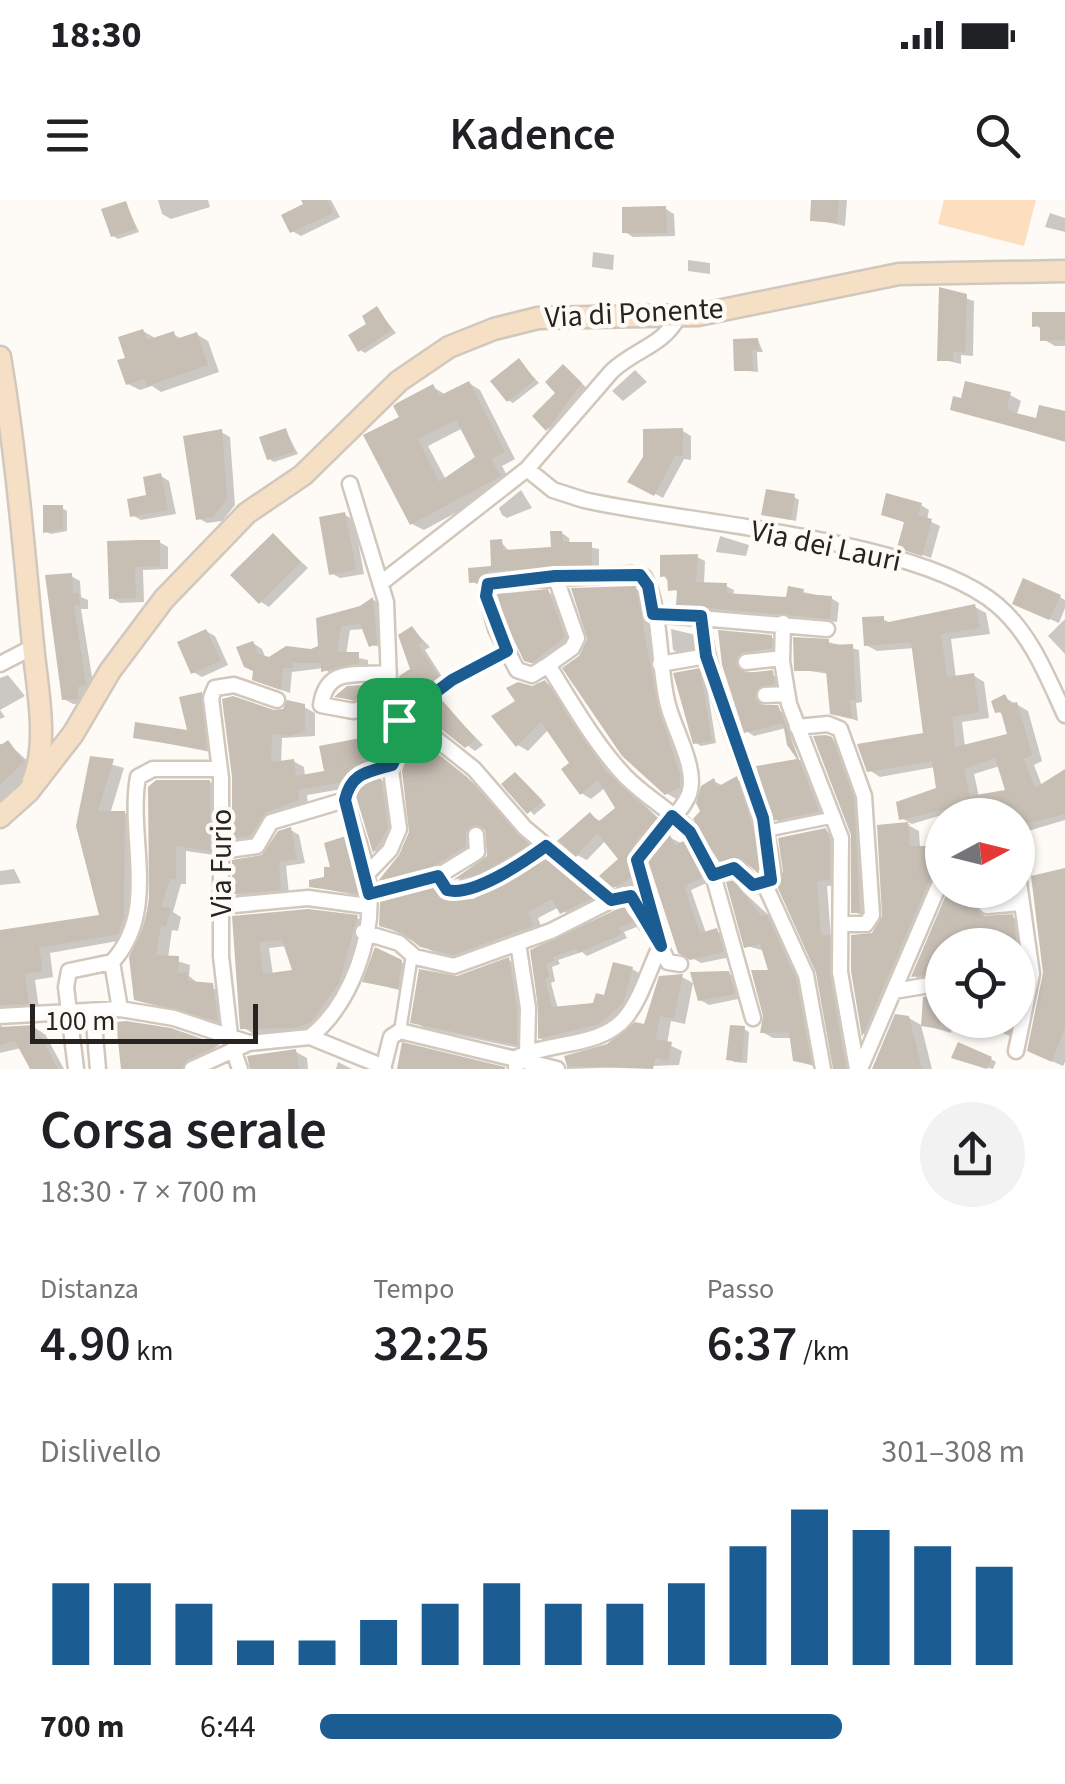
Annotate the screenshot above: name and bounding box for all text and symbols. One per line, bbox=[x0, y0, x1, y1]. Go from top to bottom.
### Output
text: 18:30 bbox=[50, 8, 142, 62]
text: Kadence bbox=[450, 103, 616, 167]
icon: menu bbox=[40, 108, 95, 163]
icon: search bbox=[970, 108, 1025, 163]
street label: Via di Ponente bbox=[544, 287, 724, 339]
street label: Via dei Lauri bbox=[747, 509, 905, 583]
pin bbox=[357, 678, 442, 763]
icon: arrive bbox=[372, 693, 427, 748]
north arrow bbox=[925, 798, 1035, 908]
map controls bbox=[925, 798, 1035, 1038]
street label: Via Furio bbox=[200, 809, 243, 917]
button: locate bbox=[925, 928, 1035, 1038]
scale bar bbox=[30, 999, 258, 1044]
text: 100 m bbox=[45, 1001, 116, 1041]
text: Corsa serale bbox=[40, 1092, 327, 1170]
button: share bbox=[920, 1102, 1025, 1207]
text: 18:30 · 7 × 700 m bbox=[40, 1169, 258, 1215]
text: Distanza bbox=[40, 1269, 139, 1309]
text: Tempo bbox=[373, 1269, 454, 1309]
text: Passo bbox=[707, 1269, 774, 1309]
text: 4.90 bbox=[40, 1309, 131, 1380]
text: 32:25 bbox=[373, 1309, 490, 1380]
text: 6:37 bbox=[707, 1309, 797, 1380]
text: km bbox=[131, 1331, 173, 1371]
text: /km bbox=[797, 1331, 850, 1371]
text: Dislivello bbox=[40, 1429, 161, 1475]
text: 301–308 m bbox=[881, 1429, 1025, 1475]
text: 700 m bbox=[40, 1704, 125, 1750]
text: 6:44 bbox=[200, 1704, 256, 1750]

